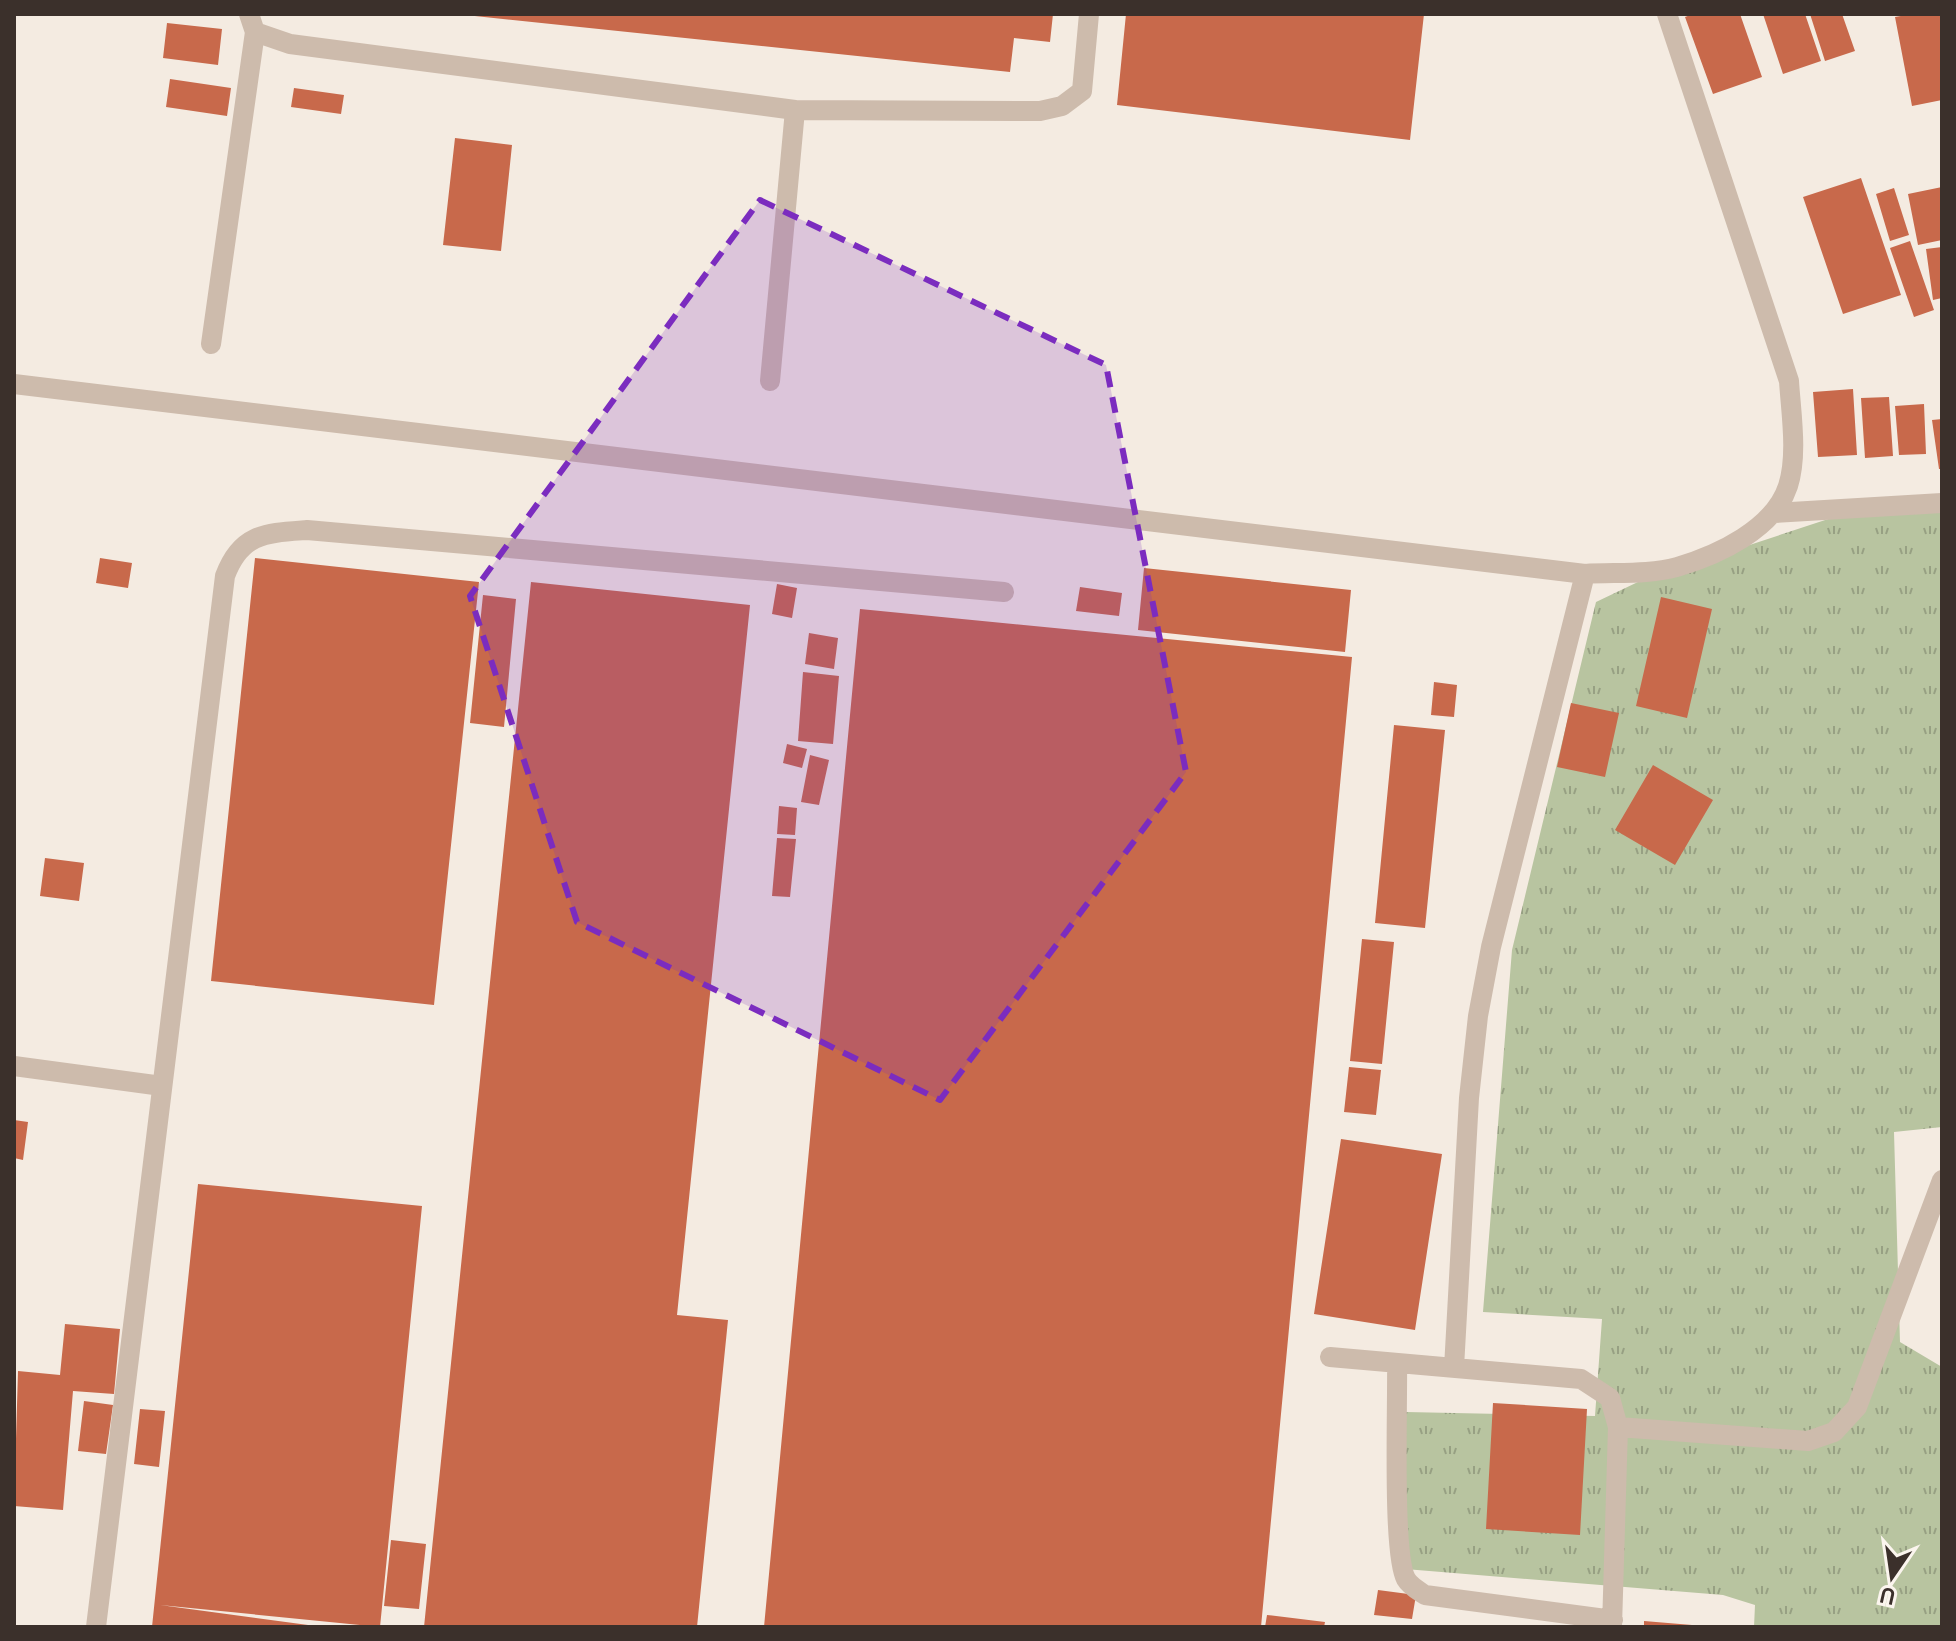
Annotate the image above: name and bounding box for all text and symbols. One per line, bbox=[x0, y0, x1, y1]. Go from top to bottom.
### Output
north arrow bbox=[1852, 1537, 1932, 1617]
text: U bbox=[1877, 1581, 1898, 1612]

